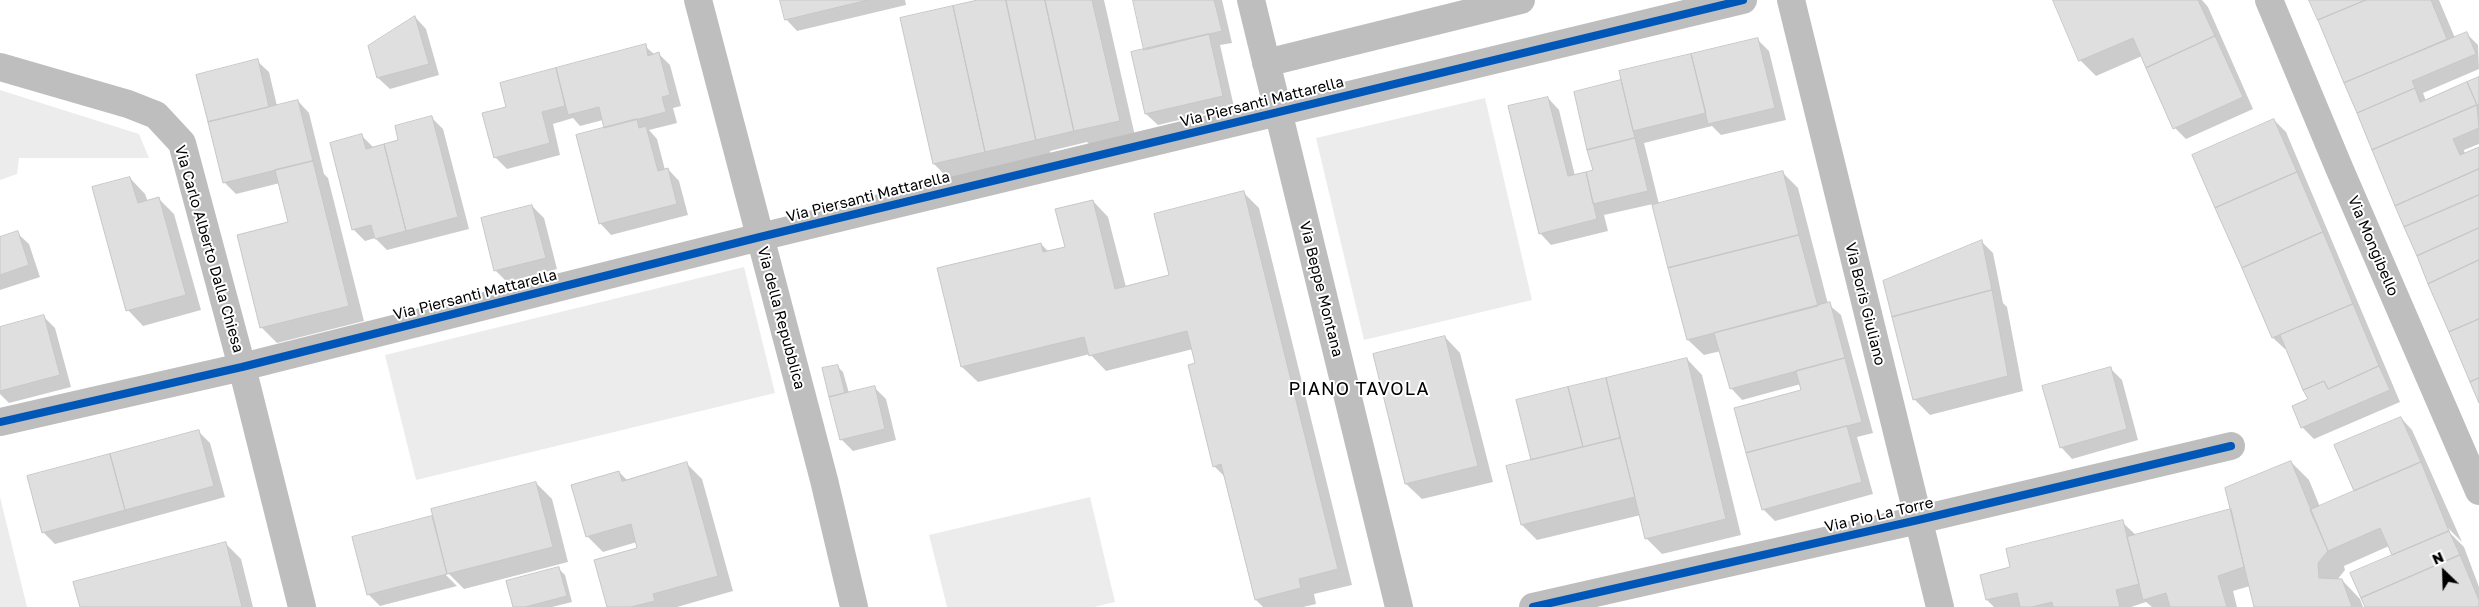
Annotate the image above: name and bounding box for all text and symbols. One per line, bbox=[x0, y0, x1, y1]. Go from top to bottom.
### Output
street label: Via Piersanti Mattarella bbox=[1178, 73, 1346, 131]
street label: Via Carlo Alberto Dalla Chiesa bbox=[171, 143, 247, 355]
street label: Via Piersanti Mattarella bbox=[784, 168, 952, 226]
street label: Via Mongibello bbox=[2344, 193, 2402, 299]
street label: Via Beppe Montana bbox=[1295, 219, 1347, 359]
street label: Via Boris Giuliano bbox=[1841, 241, 1889, 367]
street label: Via della Repubblica bbox=[753, 245, 809, 391]
street label: Via Piersanti Mattarella bbox=[391, 266, 559, 324]
district label: PIANO TAVOLA bbox=[1287, 378, 1431, 400]
street label: Via Pio La Torre bbox=[1823, 494, 1935, 536]
north arrow bbox=[2419, 547, 2469, 597]
text: N bbox=[2429, 548, 2446, 568]

